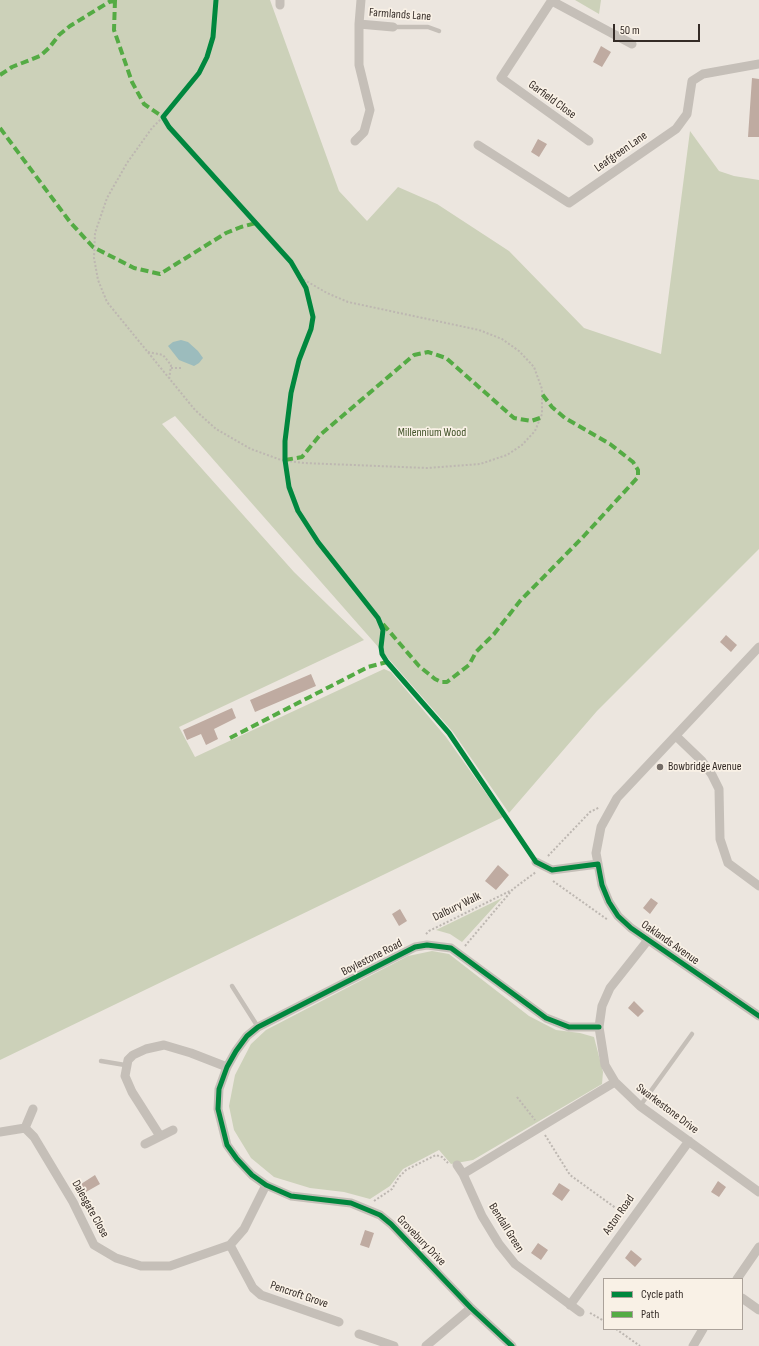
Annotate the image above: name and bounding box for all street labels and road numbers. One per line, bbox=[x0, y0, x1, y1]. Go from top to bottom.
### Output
street label: Farmlands Lane bbox=[368, 6, 432, 24]
street label: Garfield Close bbox=[525, 78, 579, 122]
street label: Leafgreen Lane bbox=[592, 129, 650, 175]
street label: Dalbury Walk bbox=[431, 889, 483, 925]
street label: Oaklands Avenue bbox=[638, 918, 702, 968]
street label: Boylestone Road bbox=[339, 936, 405, 980]
street label: Swarkestone Drive bbox=[633, 1081, 701, 1137]
street label: Dalesgate Close bbox=[68, 1178, 112, 1240]
street label: Aston Road bbox=[600, 1192, 638, 1238]
street label: Bendall Green bbox=[485, 1201, 527, 1255]
street label: Grovebury Drive bbox=[393, 1213, 449, 1269]
street label: Pencroft Grove bbox=[268, 1278, 330, 1312]

